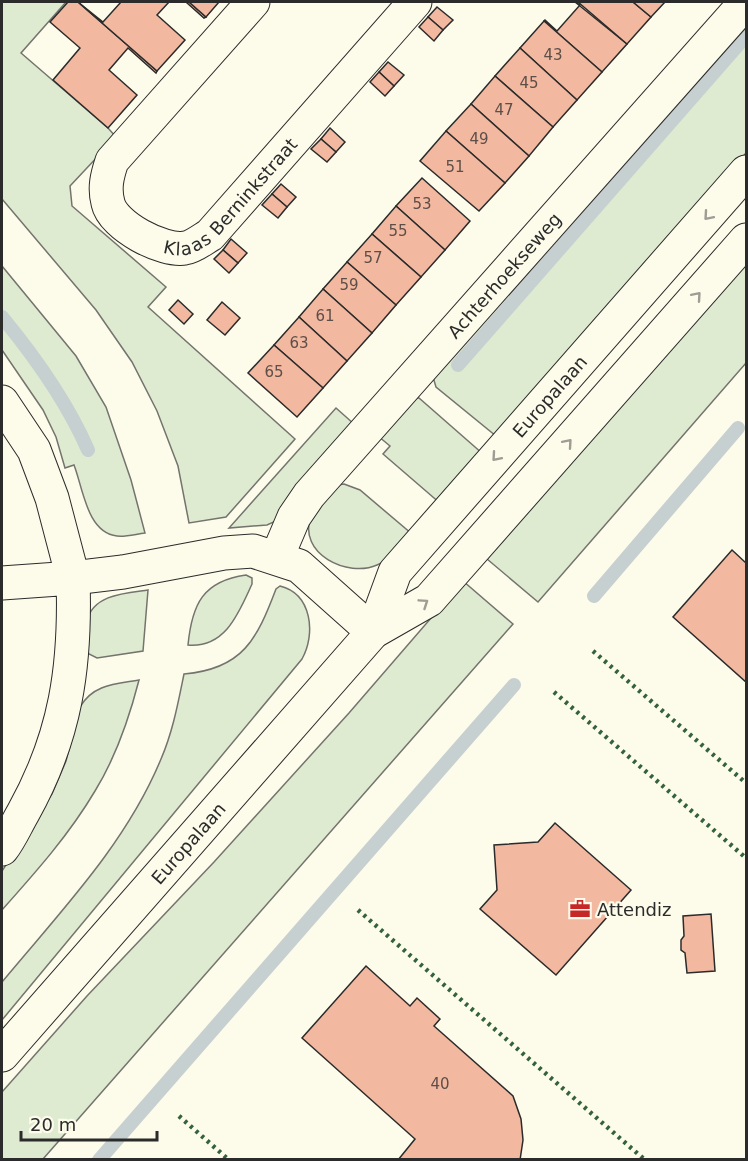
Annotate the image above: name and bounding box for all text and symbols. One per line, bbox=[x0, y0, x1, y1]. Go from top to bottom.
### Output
house number: 43 bbox=[543, 46, 563, 64]
house number: 45 bbox=[519, 74, 539, 92]
house number: 47 bbox=[494, 101, 514, 119]
house number: 49 bbox=[469, 130, 489, 148]
street label: Klaas Berninkstraat bbox=[162, 133, 301, 259]
house number: 51 bbox=[445, 158, 465, 176]
house number: 53 bbox=[412, 195, 432, 213]
street label: Achterhoekseweg bbox=[443, 208, 565, 342]
one-way arrow bbox=[704, 209, 715, 220]
house number: 55 bbox=[388, 222, 408, 240]
house number: 57 bbox=[363, 249, 383, 267]
house number: 59 bbox=[339, 276, 359, 294]
one-way arrow bbox=[690, 292, 701, 303]
house number: 61 bbox=[315, 307, 335, 325]
house number: 63 bbox=[289, 334, 309, 352]
street label: Europalaan bbox=[508, 351, 591, 441]
house number: 65 bbox=[264, 363, 284, 381]
one-way arrow bbox=[561, 439, 572, 449]
one-way arrow bbox=[492, 450, 503, 461]
one-way arrow bbox=[417, 599, 428, 610]
street label: Europalaan bbox=[146, 798, 229, 888]
office icon: Attendiz bbox=[568, 897, 592, 921]
place label: Attendiz bbox=[597, 899, 671, 920]
house number: 40 bbox=[430, 1075, 450, 1093]
scale bar bbox=[21, 1104, 158, 1142]
text: 20 m bbox=[30, 1114, 76, 1135]

